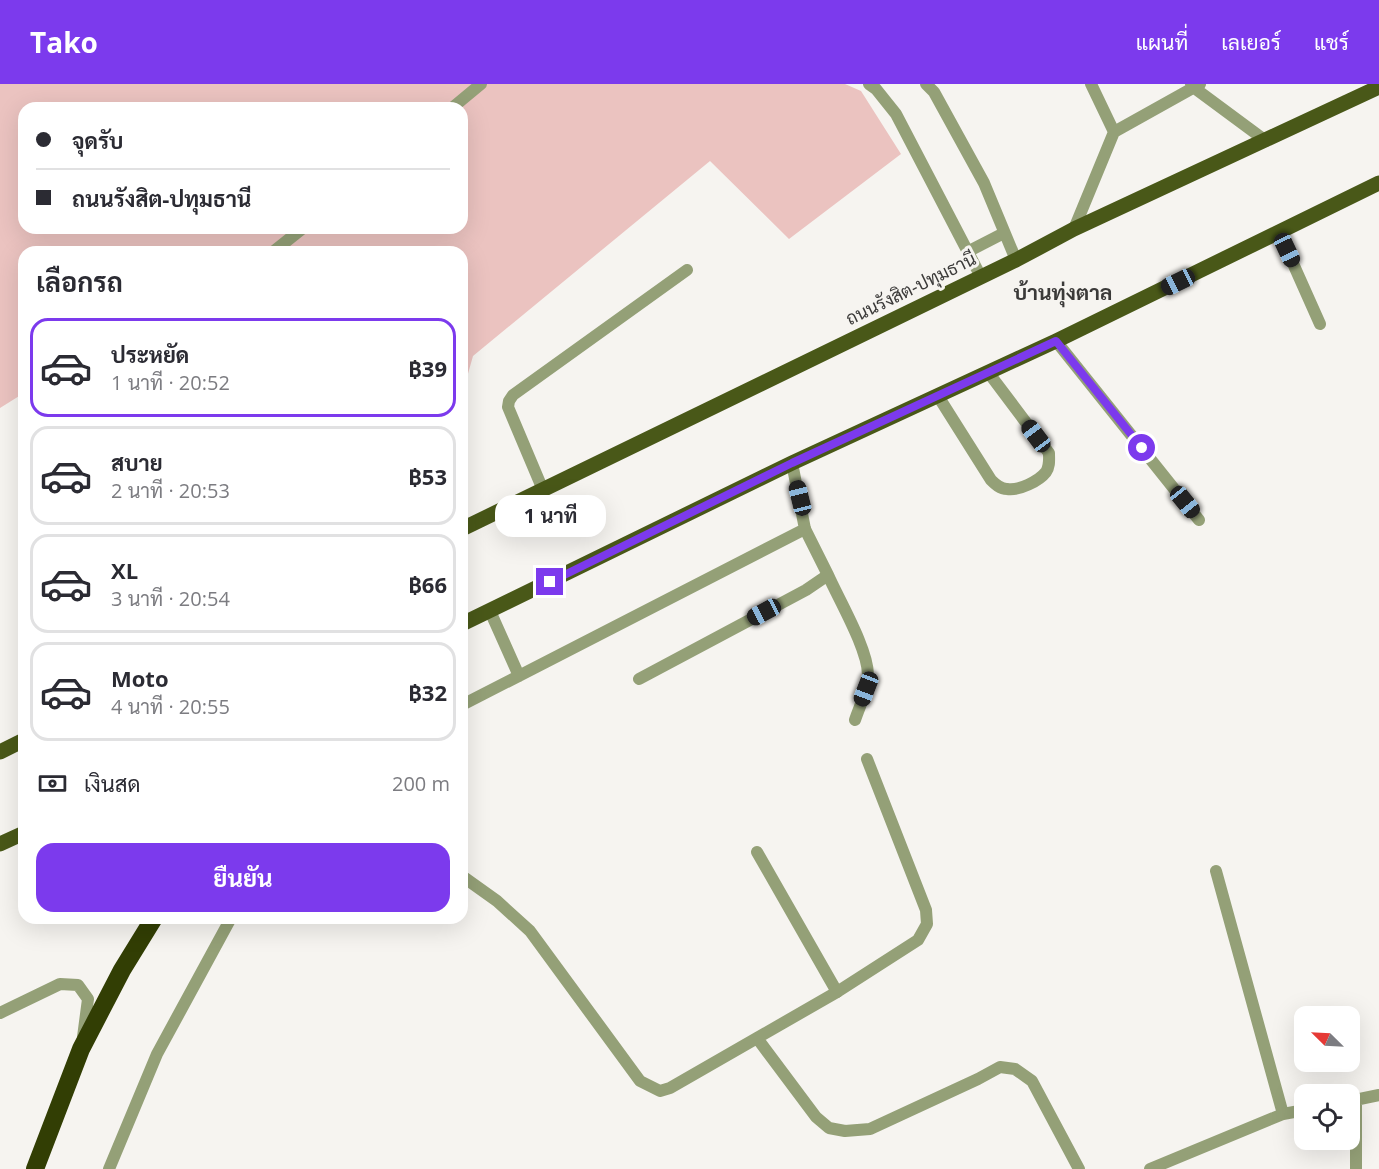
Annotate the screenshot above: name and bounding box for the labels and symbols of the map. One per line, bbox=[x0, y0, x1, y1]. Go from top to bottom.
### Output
car bbox=[1271, 230, 1303, 270]
street label: ถนนรังสิต-ปทุมธานี bbox=[841, 246, 980, 331]
car bbox=[1158, 266, 1198, 298]
district label: บ้านทุ่งตาล bbox=[1014, 278, 1112, 308]
car bbox=[1018, 416, 1054, 456]
route start bbox=[1128, 434, 1155, 461]
car bbox=[787, 478, 813, 518]
car bbox=[1167, 482, 1203, 522]
callout: 1 นาที bbox=[494, 495, 606, 537]
route end bbox=[536, 568, 563, 595]
car bbox=[744, 596, 784, 628]
car bbox=[851, 669, 881, 709]
north arrow bbox=[1294, 1006, 1360, 1072]

